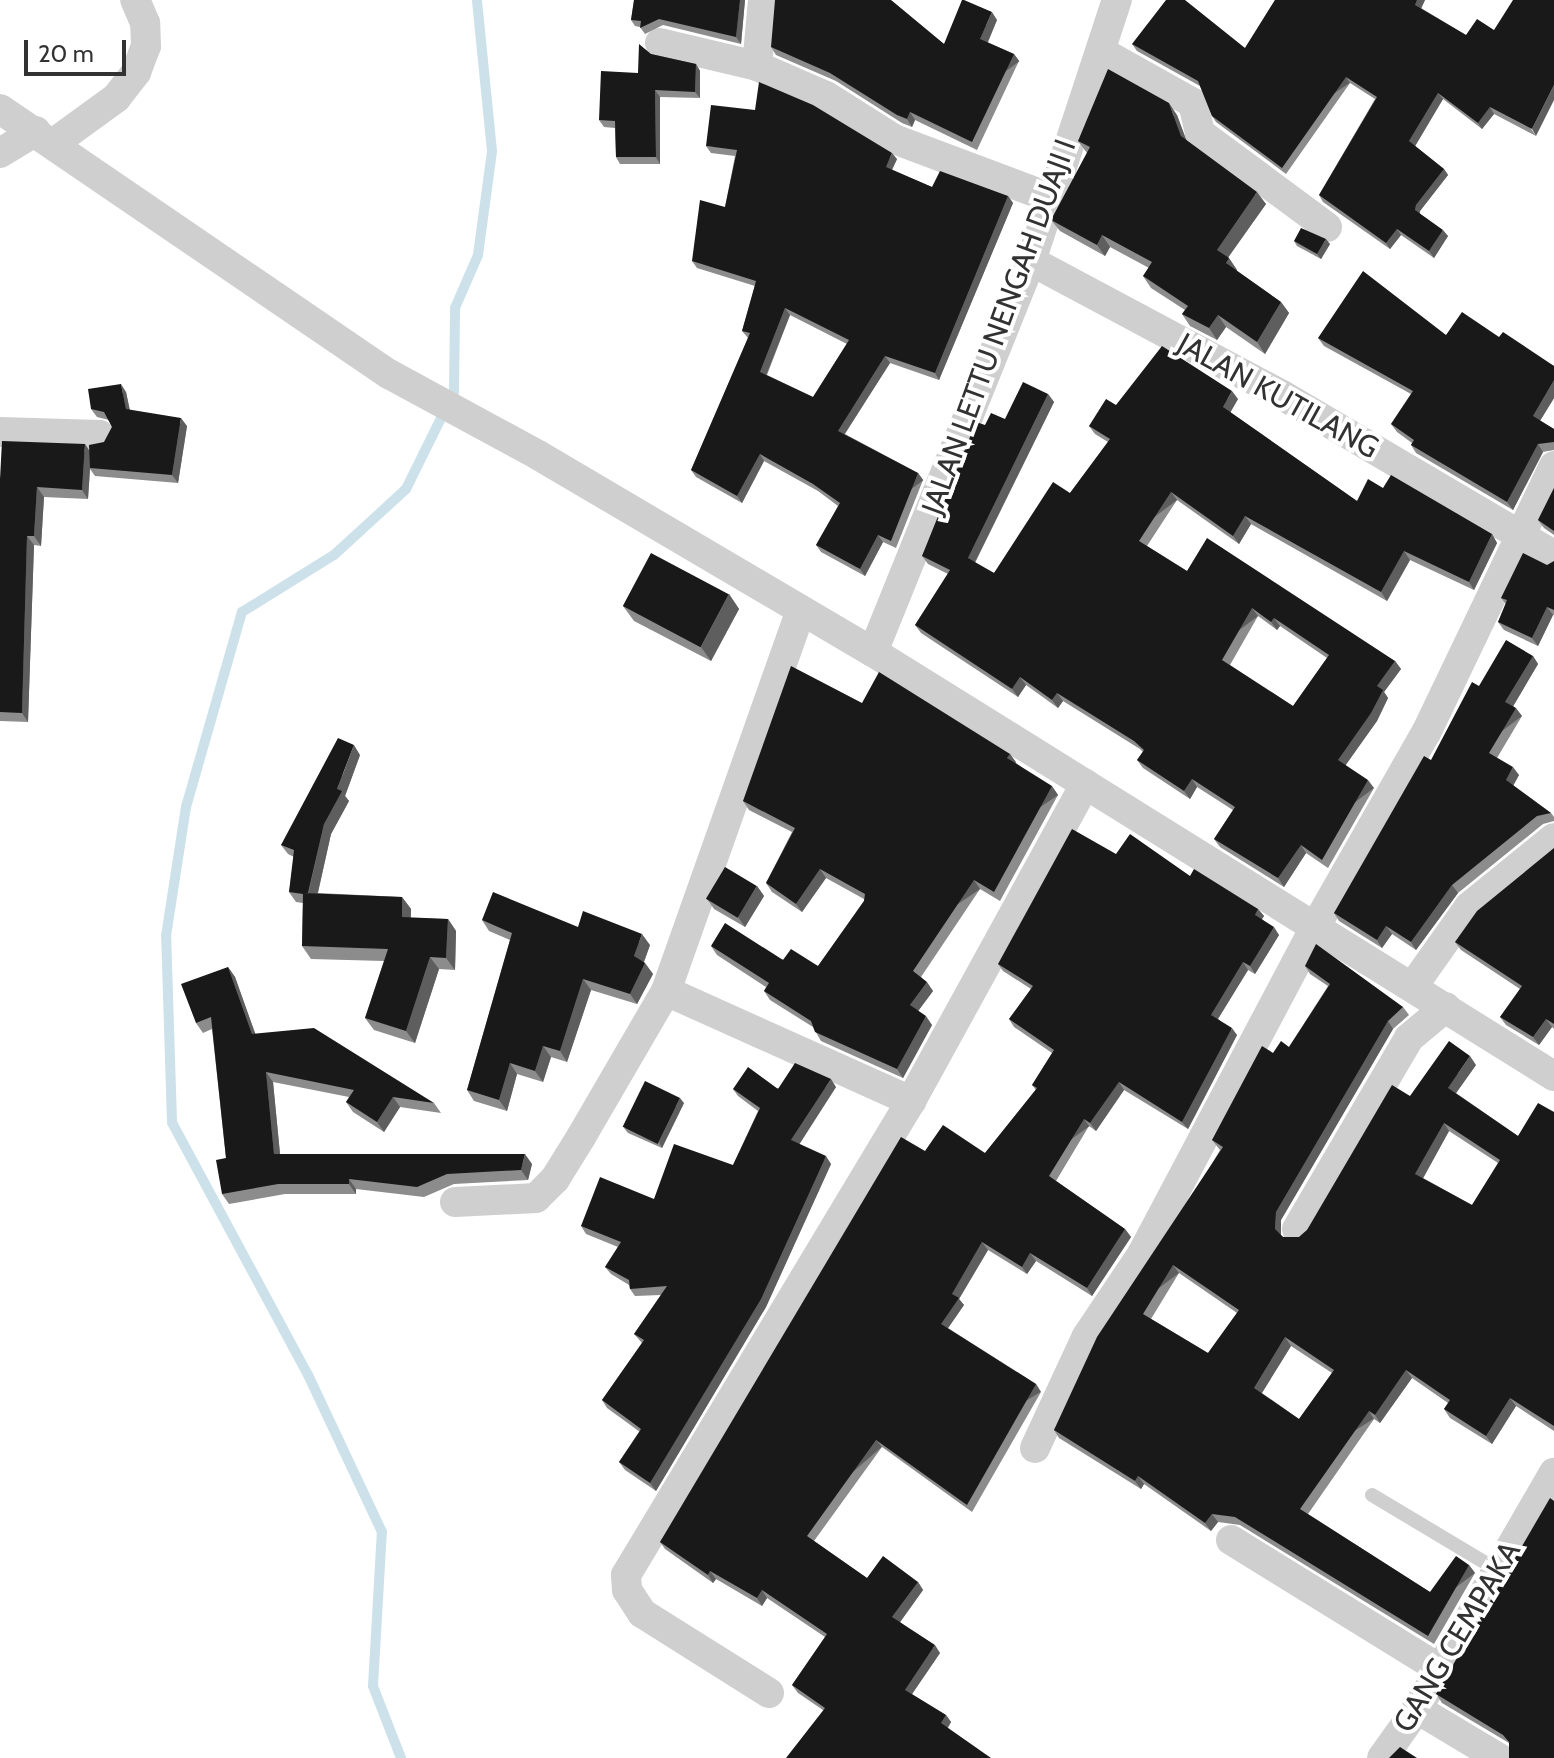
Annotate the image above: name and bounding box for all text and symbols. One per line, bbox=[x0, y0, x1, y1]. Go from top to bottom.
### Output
scale bar bbox=[28, 24, 130, 74]
text: 20 m bbox=[38, 39, 94, 68]
street label: JALAN LETTU NENGAH DUAJI I bbox=[914, 135, 1084, 519]
street label: JALAN KUTILANG bbox=[1171, 326, 1385, 466]
street label: GANG CEMPAKA bbox=[1386, 1535, 1528, 1739]

